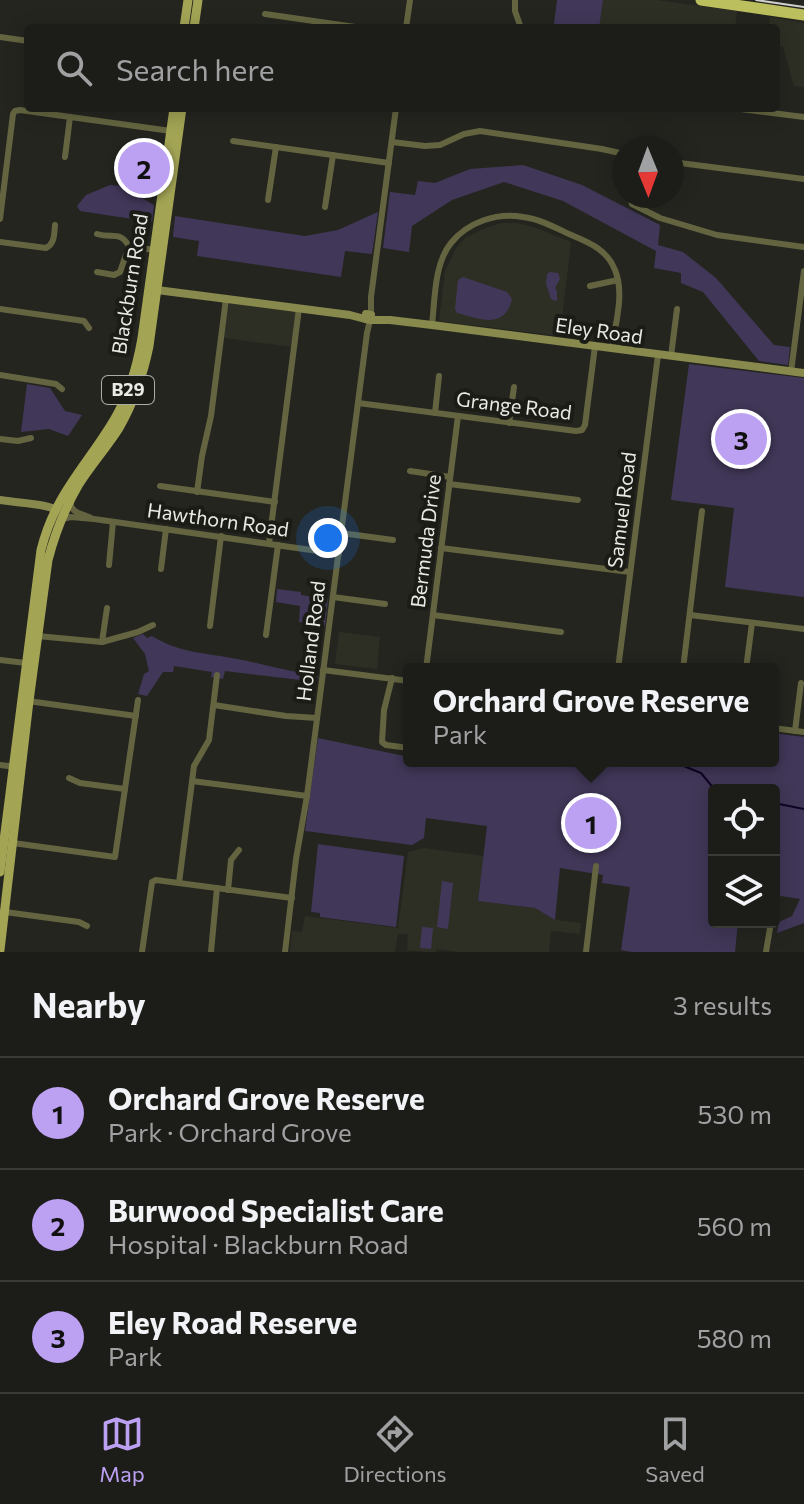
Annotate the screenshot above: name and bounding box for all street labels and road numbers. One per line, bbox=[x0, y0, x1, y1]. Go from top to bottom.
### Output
street label: Blackburn Road bbox=[106, 212, 152, 356]
street label: Eley Road bbox=[554, 312, 644, 348]
road number: B29 bbox=[102, 376, 154, 404]
street label: Grange Road bbox=[455, 386, 573, 424]
street label: Samuel Road bbox=[602, 450, 640, 569]
street label: Bermuda Drive bbox=[405, 473, 445, 609]
street label: Hawthorn Road bbox=[146, 497, 291, 541]
street label: Holland Road bbox=[291, 579, 329, 702]

